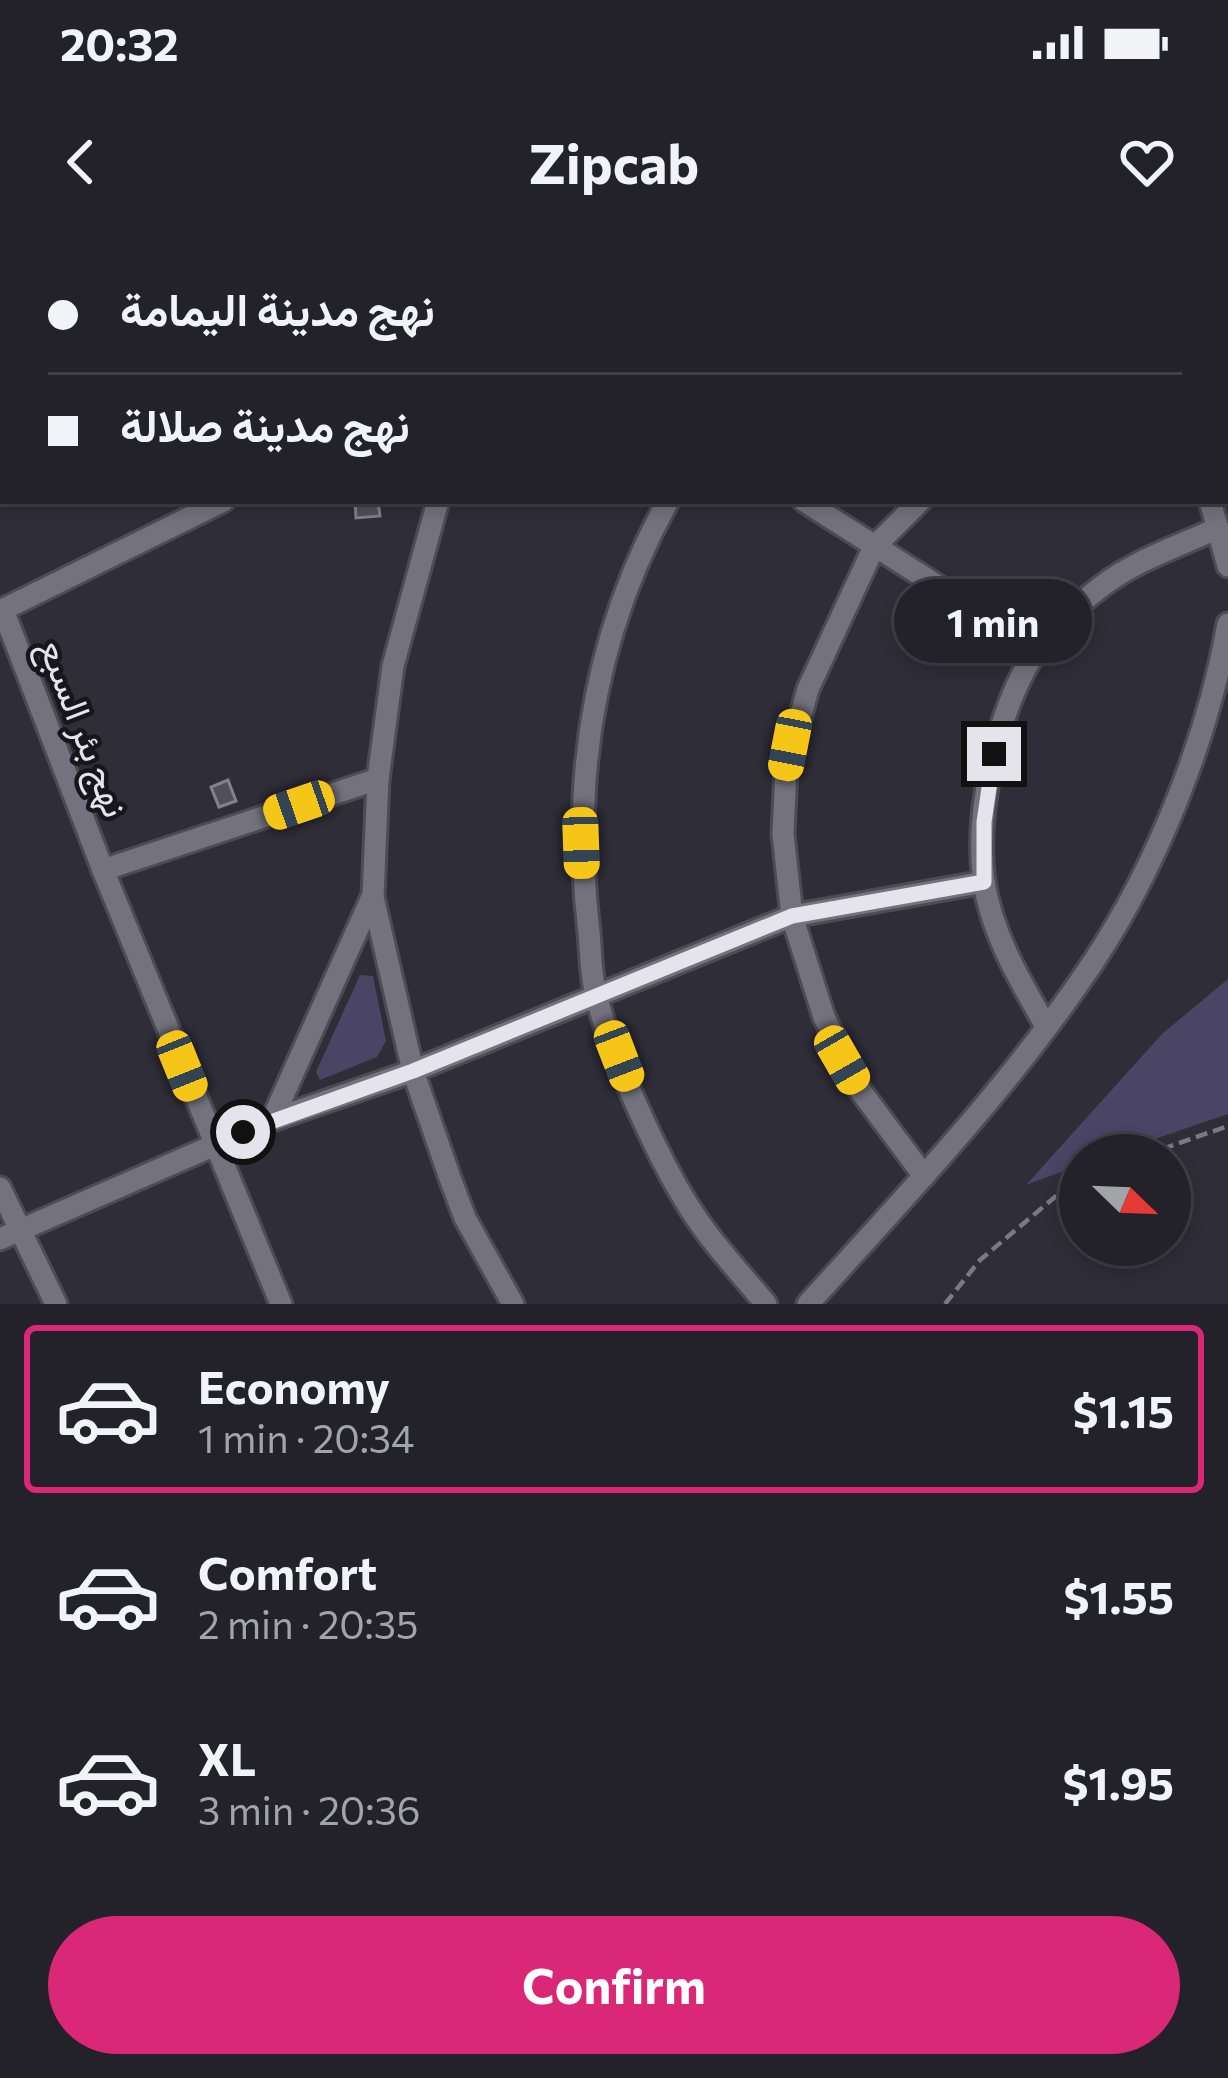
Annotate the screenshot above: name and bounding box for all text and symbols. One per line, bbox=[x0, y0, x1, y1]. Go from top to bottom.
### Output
text: 20:32 bbox=[60, 15, 179, 70]
icon: back bbox=[48, 129, 114, 195]
text: Zipcab bbox=[529, 129, 699, 195]
icon: heart bbox=[1114, 129, 1180, 195]
text: نهج مدينة اليمامة bbox=[120, 280, 435, 335]
text: نهج مدينة صلالة bbox=[120, 396, 410, 451]
callout: 1 min bbox=[895, 580, 1093, 664]
text: 1 min bbox=[947, 597, 1039, 645]
street label: نهج بئر السبع bbox=[26, 632, 140, 825]
car bbox=[765, 706, 815, 784]
route end bbox=[967, 727, 1021, 781]
car bbox=[259, 776, 339, 834]
car bbox=[562, 806, 600, 880]
car bbox=[589, 1016, 649, 1096]
car bbox=[808, 1020, 876, 1100]
car bbox=[152, 1026, 212, 1106]
route start bbox=[216, 1105, 270, 1159]
north arrow bbox=[1059, 1134, 1191, 1266]
map controls bbox=[1059, 1134, 1191, 1266]
icon: car bbox=[54, 1355, 162, 1463]
text: Economy bbox=[198, 1358, 390, 1413]
text: $1.15 bbox=[1073, 1382, 1174, 1437]
text: 1 min · 20:34 bbox=[198, 1413, 415, 1461]
icon: car bbox=[54, 1541, 162, 1649]
text: Comfort bbox=[198, 1544, 377, 1599]
text: $1.55 bbox=[1063, 1568, 1174, 1623]
text: 2 min · 20:35 bbox=[198, 1599, 418, 1647]
icon: car bbox=[54, 1727, 162, 1835]
text: XL bbox=[198, 1730, 256, 1785]
text: $1.95 bbox=[1063, 1754, 1174, 1809]
text: 3 min · 20:36 bbox=[198, 1785, 420, 1833]
button: Confirm bbox=[48, 1916, 1180, 2054]

